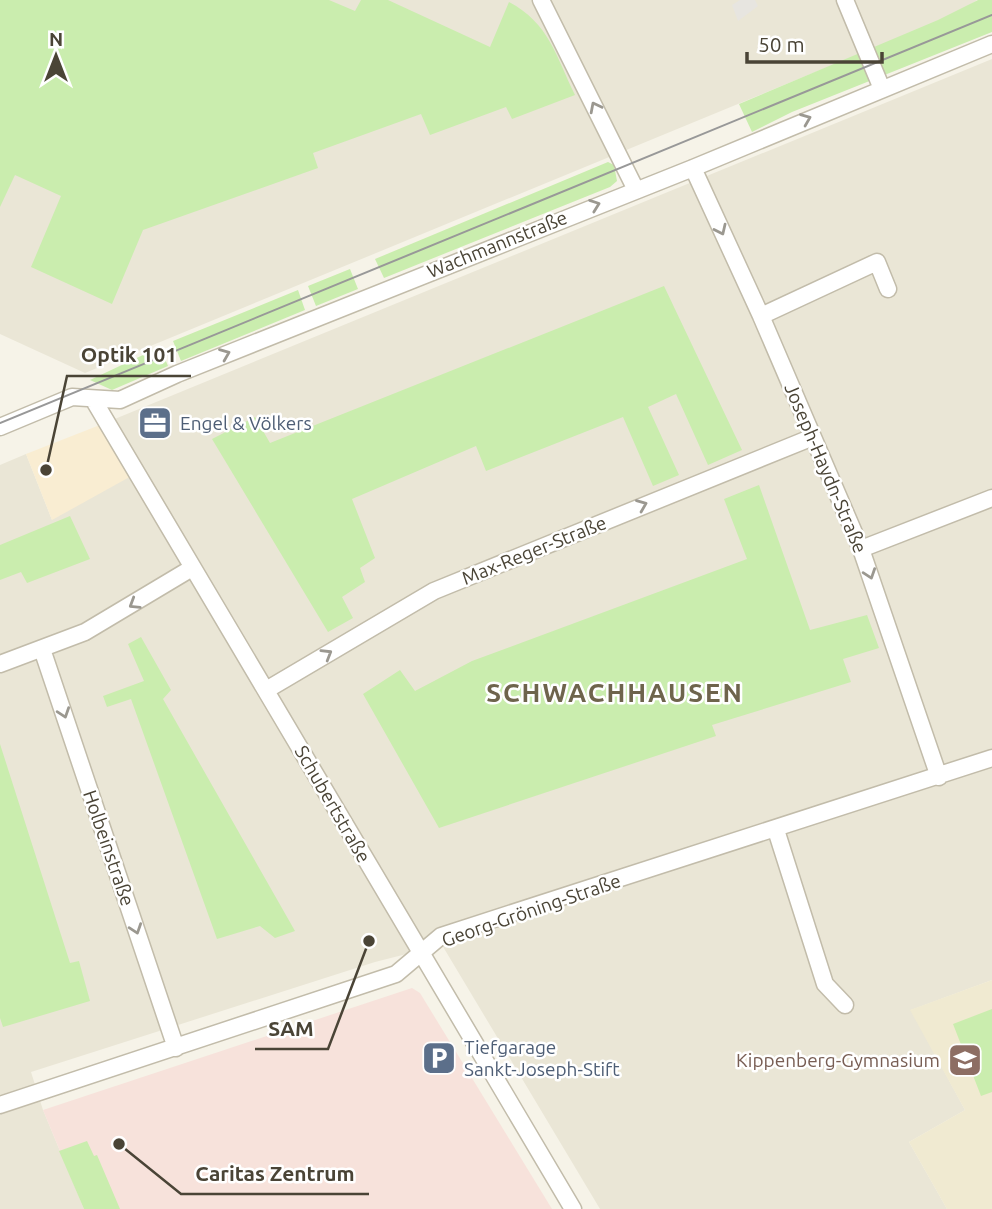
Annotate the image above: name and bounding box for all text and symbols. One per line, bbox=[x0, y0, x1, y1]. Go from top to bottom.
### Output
north arrow bbox=[21, 21, 91, 91]
scale bar bbox=[747, 21, 882, 65]
text: N bbox=[49, 28, 63, 50]
text: 50 m bbox=[758, 32, 805, 56]
one-way arrow bbox=[590, 102, 604, 114]
one-way arrow bbox=[799, 114, 811, 128]
one-way arrow bbox=[588, 199, 600, 213]
street label: Wachmannstraße bbox=[424, 206, 570, 282]
one-way arrow bbox=[713, 223, 727, 235]
callout: Optik 101 bbox=[67, 334, 191, 376]
text: Optik 101 bbox=[81, 342, 177, 366]
one-way arrow bbox=[218, 348, 230, 362]
street label: Joseph-Haydn-Straße bbox=[780, 380, 872, 556]
office icon: Engel & Völkers bbox=[136, 404, 174, 442]
place label: Engel & Völkers bbox=[180, 412, 312, 434]
one-way arrow bbox=[636, 500, 648, 514]
street label: Max-Reger-Straße bbox=[459, 511, 609, 589]
one-way arrow bbox=[862, 567, 876, 579]
one-way arrow bbox=[129, 595, 142, 608]
one-way arrow bbox=[319, 650, 332, 663]
district label: SCHWACHHAUSEN bbox=[486, 678, 744, 707]
one-way arrow bbox=[56, 707, 70, 719]
street label: Schubertstraße bbox=[291, 742, 375, 866]
street label: Holbeinstraße bbox=[79, 787, 139, 909]
street label: Georg-Gröning-Straße bbox=[439, 869, 623, 951]
one-way arrow bbox=[128, 922, 142, 935]
callout: SAM bbox=[255, 1007, 328, 1049]
text: SAM bbox=[268, 1016, 314, 1040]
place label: Tiefgarage Sankt-Joseph-Stift bbox=[464, 1036, 620, 1080]
parking icon: Tiefgarage Sankt-Joseph-Stift bbox=[420, 1039, 458, 1077]
school or university icon: Kippenberg-Gymnasium bbox=[946, 1041, 984, 1079]
place label: Kippenberg-Gymnasium bbox=[736, 1049, 940, 1071]
callout: Caritas Zentrum bbox=[181, 1152, 369, 1194]
text: Caritas Zentrum bbox=[195, 1161, 355, 1185]

